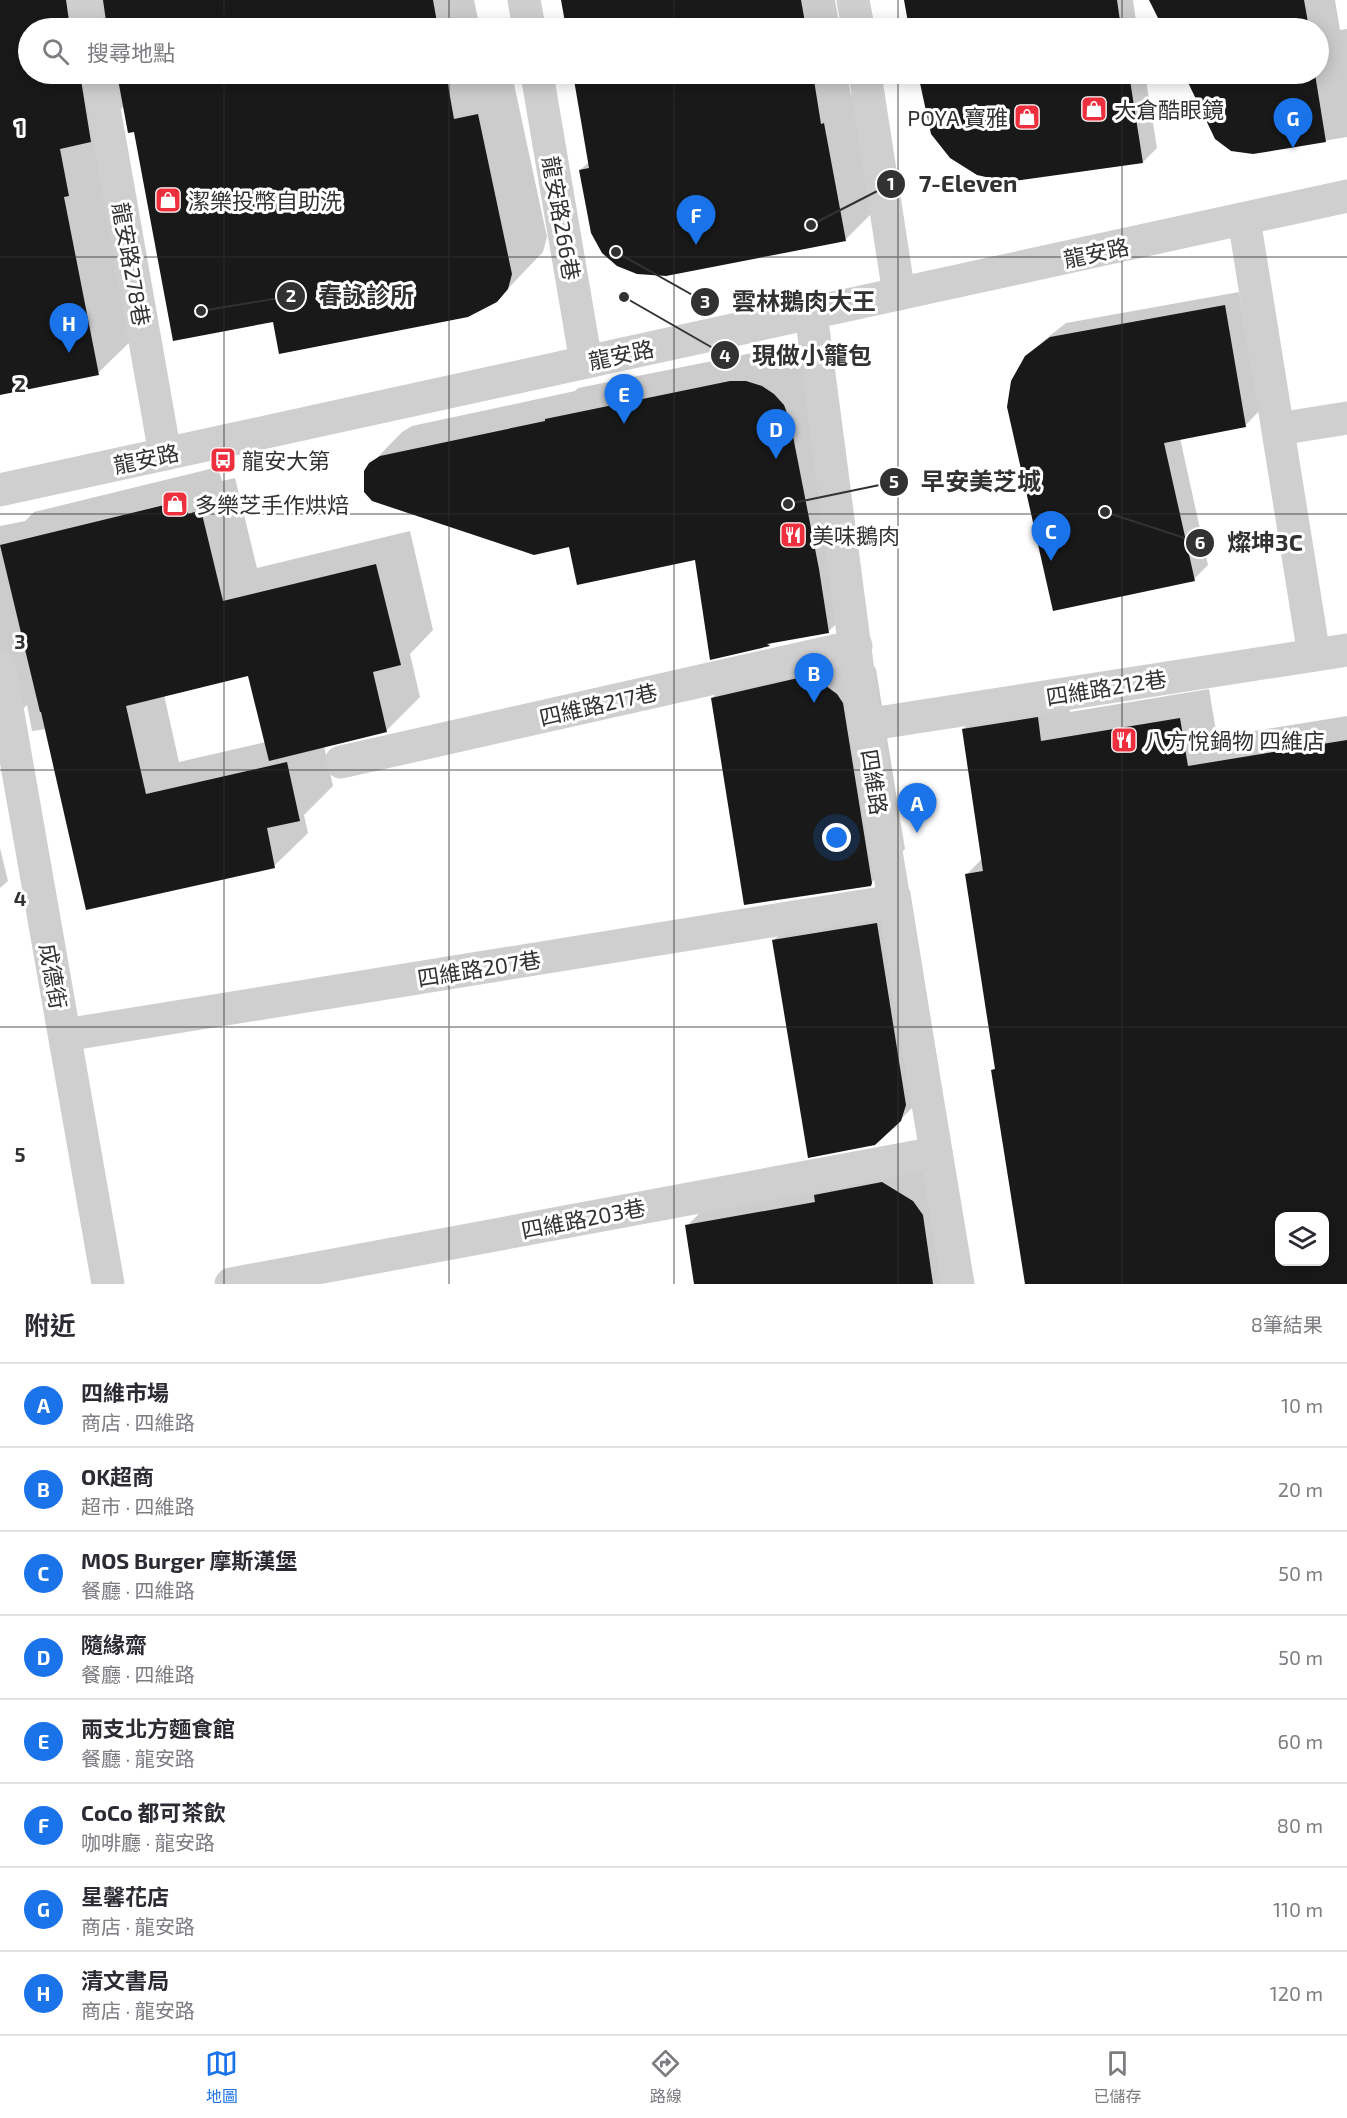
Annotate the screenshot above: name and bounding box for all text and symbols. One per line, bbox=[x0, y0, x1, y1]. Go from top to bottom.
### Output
search box bbox=[18, 18, 1329, 84]
icon: search bbox=[39, 35, 72, 68]
text: 搜尋地點 bbox=[87, 39, 175, 65]
shop icon: 大倉酷眼鏡 bbox=[1079, 94, 1109, 124]
place label: 大倉酷眼鏡 bbox=[1114, 96, 1224, 122]
pin: G bbox=[1274, 98, 1312, 148]
shop icon: POYA 寶雅 bbox=[1012, 102, 1042, 132]
place label: POYA 寶雅 bbox=[907, 104, 1008, 130]
text: 1 bbox=[16, 115, 24, 139]
street label: 龍安路266巷 bbox=[538, 154, 586, 282]
callout: 7-Eleven bbox=[876, 163, 1029, 205]
text: 7-Eleven bbox=[919, 168, 1017, 197]
text: 1 bbox=[887, 172, 895, 194]
shop icon: 潔樂投幣自助洗 bbox=[153, 185, 183, 215]
place label: 潔樂投幣自助洗 bbox=[188, 187, 342, 213]
pin: F bbox=[676, 196, 716, 245]
street label: 龍安路278巷 bbox=[108, 200, 156, 328]
street label: 龍安路 bbox=[1061, 232, 1131, 272]
callout: 春詠診所 bbox=[276, 275, 426, 317]
text: 春詠診所 bbox=[318, 280, 414, 309]
callout: 雲林鵝肉大王 bbox=[690, 281, 888, 323]
text: 2 bbox=[286, 284, 296, 306]
text: 雲林鵝肉大王 bbox=[732, 286, 876, 315]
text: 3 bbox=[700, 290, 710, 312]
pin: H bbox=[50, 304, 88, 353]
street label: 龍安路 bbox=[586, 334, 656, 374]
callout: 現做小籠包 bbox=[710, 334, 884, 376]
text: 現做小籠包 bbox=[752, 340, 872, 369]
text: 4 bbox=[719, 344, 731, 366]
text: 2 bbox=[14, 372, 26, 396]
pin: E bbox=[604, 374, 644, 424]
pin: D bbox=[756, 410, 796, 459]
street label: 龍安路 bbox=[111, 438, 181, 478]
bus stop icon: 龍安大第 bbox=[208, 445, 238, 475]
place label: 龍安大第 bbox=[242, 447, 330, 473]
callout: 早安美芝城 bbox=[879, 461, 1053, 503]
text: 早安美芝城 bbox=[921, 466, 1041, 495]
text: 5 bbox=[889, 470, 899, 492]
shop icon: 多樂芝手作烘焙 bbox=[160, 489, 190, 519]
place label: 多樂芝手作烘焙 bbox=[195, 491, 349, 517]
pin: C bbox=[1032, 512, 1070, 561]
restaurant icon: 美味鵝肉 bbox=[778, 520, 808, 550]
place label: 美味鵝肉 bbox=[812, 522, 900, 548]
callout: 燦坤3C bbox=[1185, 522, 1315, 564]
text: 燦坤3C bbox=[1227, 527, 1303, 556]
text: 6 bbox=[1195, 531, 1205, 553]
text: 3 bbox=[14, 629, 26, 653]
pin: B bbox=[794, 654, 834, 703]
street label: 四維路212巷 bbox=[1044, 665, 1168, 709]
street label: 四維路217巷 bbox=[536, 678, 660, 730]
restaurant icon: 八方悅鍋物 四維店 bbox=[1109, 725, 1139, 755]
place label: 八方悅鍋物 四維店 bbox=[1144, 727, 1325, 753]
street label: 四維路 bbox=[857, 747, 893, 817]
pin: A bbox=[898, 784, 936, 833]
your location bbox=[822, 823, 851, 852]
text: 4 bbox=[14, 886, 27, 910]
street label: 成德街 bbox=[35, 941, 73, 1011]
street label: 四維路207巷 bbox=[415, 945, 543, 991]
text: 5 bbox=[14, 1142, 26, 1166]
street label: 四維路203巷 bbox=[519, 1193, 647, 1243]
map controls bbox=[1275, 1212, 1329, 1266]
button: layers bbox=[1275, 1212, 1329, 1266]
text: 附近 bbox=[24, 1309, 76, 1340]
text: 8筆結果 bbox=[1251, 1312, 1323, 1336]
text: 四維市場 bbox=[81, 1379, 169, 1405]
text: A bbox=[37, 1393, 50, 1417]
text: 10 m bbox=[1281, 1393, 1323, 1417]
text: 商店 · 四維路 bbox=[81, 1410, 195, 1434]
text: OK超商 bbox=[81, 1463, 154, 1489]
text: B bbox=[37, 1477, 50, 1501]
text: 20 m bbox=[1278, 1477, 1323, 1501]
text: 超市 · 四維路 bbox=[81, 1494, 195, 1518]
text: MOS Burger 摩斯漢堡 bbox=[81, 1547, 297, 1573]
text: C bbox=[38, 1561, 49, 1585]
text: 50 m bbox=[1278, 1561, 1323, 1585]
text: 餐廳 · 四維路 bbox=[81, 1578, 195, 1602]
text: 隨緣齋 bbox=[81, 1631, 147, 1657]
text: D bbox=[37, 1645, 50, 1669]
text: 50 m bbox=[1278, 1645, 1323, 1669]
text: 餐廳 · 四維路 bbox=[81, 1662, 195, 1686]
text: 兩支北方麵食館 bbox=[81, 1715, 235, 1741]
text: E bbox=[38, 1729, 49, 1753]
text: 60 m bbox=[1278, 1729, 1323, 1753]
text: 餐廳 · 龍安路 bbox=[81, 1746, 195, 1770]
text: CoCo 都可茶飲 bbox=[81, 1799, 226, 1825]
text: F bbox=[38, 1813, 49, 1837]
text: 80 m bbox=[1277, 1813, 1323, 1837]
text: 咖啡廳 · 龍安路 bbox=[81, 1830, 215, 1854]
text: 星馨花店 bbox=[81, 1883, 169, 1909]
text: G bbox=[37, 1897, 50, 1921]
text: 110 m bbox=[1273, 1897, 1323, 1921]
text: 商店 · 龍安路 bbox=[81, 1914, 195, 1938]
text: 清文書局 bbox=[81, 1967, 169, 1993]
text: H bbox=[37, 1981, 50, 2005]
text: 120 m bbox=[1270, 1981, 1323, 2005]
text: 商店 · 龍安路 bbox=[81, 1998, 195, 2022]
tab: 地圖 bbox=[205, 2047, 238, 2107]
tab: 路線 bbox=[649, 2047, 682, 2107]
tab: 已儲存 bbox=[1093, 2047, 1141, 2107]

